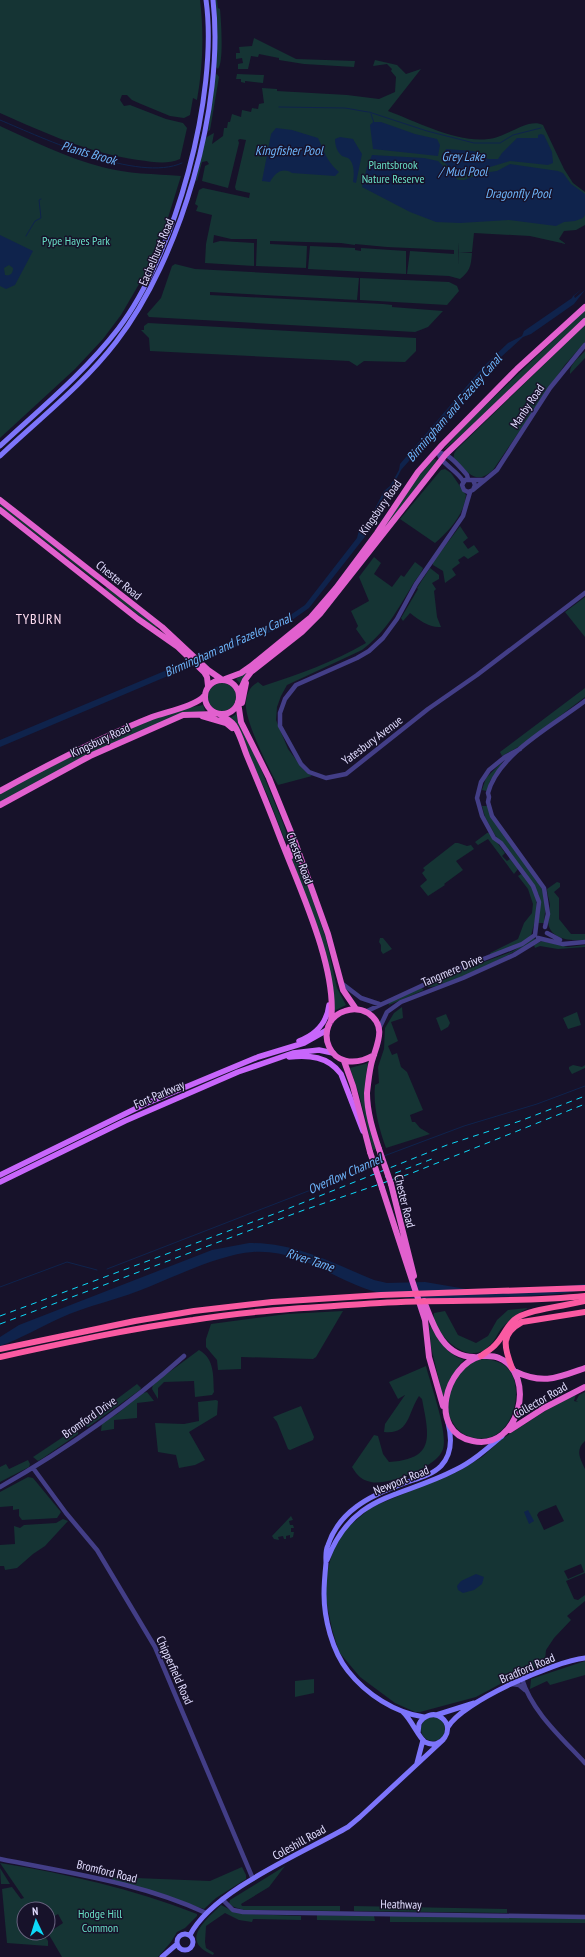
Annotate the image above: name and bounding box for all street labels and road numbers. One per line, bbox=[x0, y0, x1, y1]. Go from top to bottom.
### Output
street label: Eachelhurst Road bbox=[135, 216, 177, 288]
street label: Manby Road bbox=[507, 381, 547, 431]
street label: Kingsbury Road bbox=[356, 477, 404, 537]
street label: Chester Road bbox=[93, 557, 145, 603]
street label: Yatesbury Avenue bbox=[339, 712, 405, 768]
street label: Kingsbury Road bbox=[68, 720, 132, 760]
street label: Chester Road bbox=[283, 830, 317, 886]
street label: Tangmere Drive bbox=[419, 950, 485, 990]
street label: Fort Parkway bbox=[131, 1076, 187, 1111]
street label: Chester Road bbox=[391, 1173, 419, 1229]
street label: Collector Road bbox=[510, 1379, 570, 1421]
street label: Bromford Drive bbox=[59, 1393, 119, 1441]
street label: Newport Road bbox=[371, 1462, 431, 1498]
street label: Chipperfield Road bbox=[153, 1633, 197, 1707]
street label: Bradford Road bbox=[497, 1650, 557, 1686]
street label: Coleshill Road bbox=[270, 1821, 328, 1863]
street label: Bromford Road bbox=[75, 1856, 139, 1886]
street label: Heathway bbox=[380, 1896, 422, 1912]

